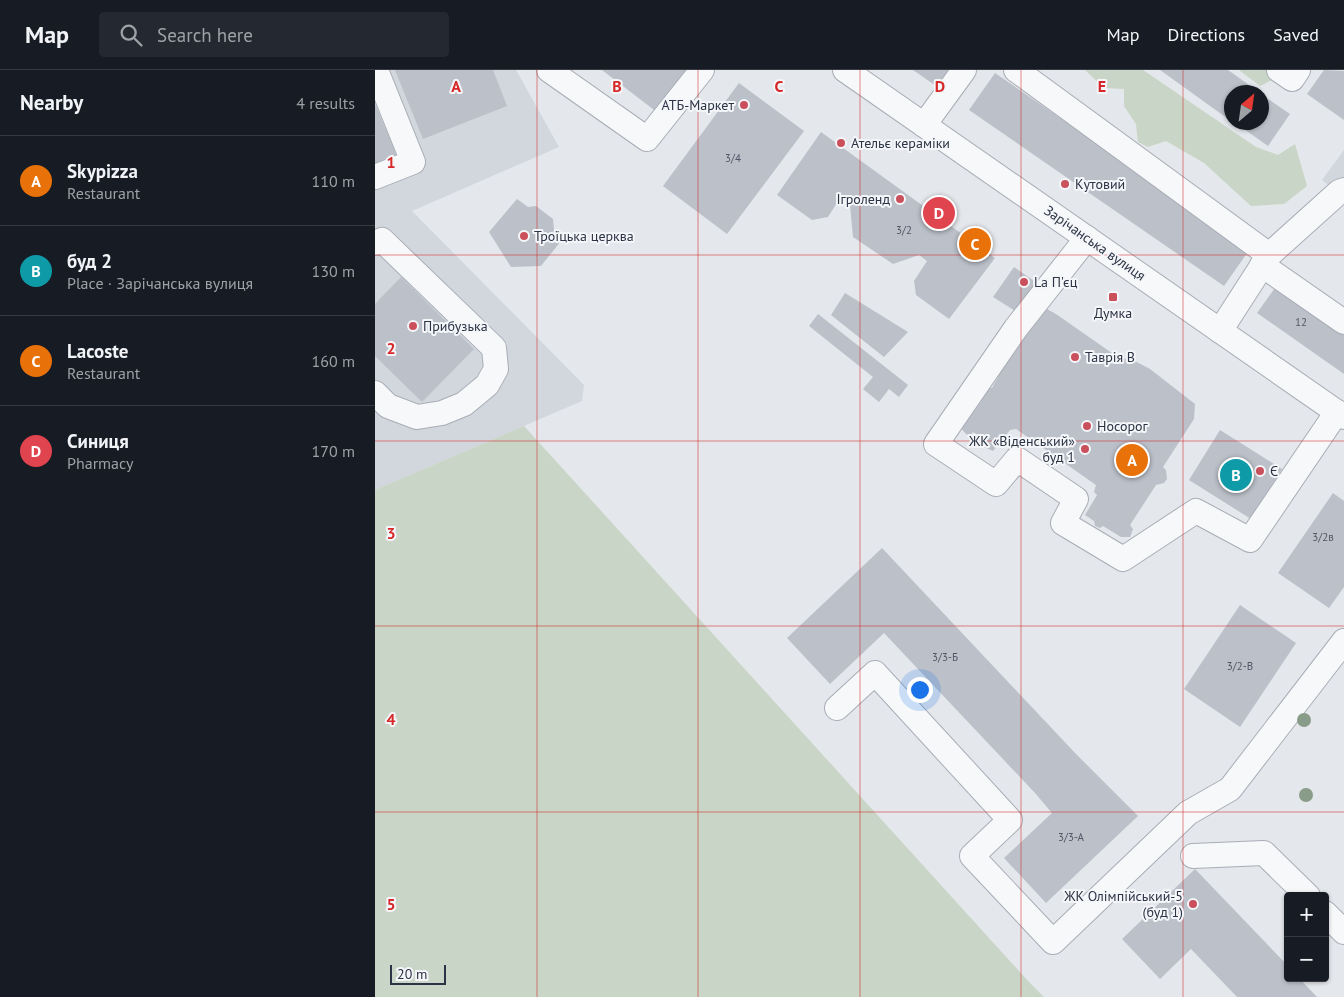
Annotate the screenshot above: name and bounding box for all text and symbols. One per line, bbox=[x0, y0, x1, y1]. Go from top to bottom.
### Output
search box bbox=[99, 12, 449, 57]
text: Map bbox=[25, 19, 69, 50]
icon: search bbox=[117, 21, 145, 49]
text: Search here bbox=[157, 23, 253, 47]
text: Map bbox=[1107, 23, 1139, 46]
text: Directions bbox=[1167, 23, 1245, 46]
text: Saved bbox=[1273, 23, 1319, 46]
text: A bbox=[451, 76, 461, 96]
text: B bbox=[612, 76, 622, 96]
text: C bbox=[775, 76, 784, 96]
text: D bbox=[935, 76, 945, 96]
text: E bbox=[1098, 76, 1106, 96]
north arrow bbox=[1224, 85, 1269, 130]
text: Nearby bbox=[20, 89, 83, 116]
text: 4 results bbox=[296, 93, 355, 113]
place label: АТБ-Маркет bbox=[661, 96, 734, 114]
marker: АТБ-Маркет bbox=[738, 99, 750, 111]
place label: Ательє кераміки bbox=[851, 134, 950, 152]
marker: Ательє кераміки bbox=[835, 137, 847, 149]
house number: 3/4 bbox=[725, 151, 741, 165]
text: 1 bbox=[386, 152, 396, 172]
text: Skypizza bbox=[67, 159, 138, 183]
text: A bbox=[31, 171, 41, 191]
text: 110 m bbox=[312, 171, 355, 191]
place label: Кутовий bbox=[1075, 175, 1125, 193]
marker: Кутовий bbox=[1059, 178, 1071, 190]
text: Restaurant bbox=[67, 183, 140, 203]
place label: Ігроленд bbox=[836, 190, 890, 208]
marker: Ігроленд bbox=[894, 193, 906, 205]
pin: D bbox=[923, 194, 955, 232]
street label: Зарічанська вулиця bbox=[1041, 201, 1149, 285]
house number: 3/2 bbox=[896, 223, 912, 237]
pin: C bbox=[959, 225, 991, 263]
place label: Троїцька церква bbox=[534, 227, 634, 245]
marker: Троїцька церква bbox=[518, 230, 530, 242]
text: буд 2 bbox=[67, 249, 112, 273]
text: B bbox=[31, 261, 41, 281]
text: 130 m bbox=[312, 261, 355, 281]
text: Place · Зарічанська вулиця bbox=[67, 273, 253, 293]
place label: La П'єц bbox=[1034, 273, 1078, 291]
marker: La П'єц bbox=[1018, 276, 1030, 288]
marker: Думка bbox=[1107, 291, 1119, 303]
place label: Думка bbox=[1094, 304, 1132, 322]
house number: 12 bbox=[1295, 315, 1307, 329]
place label: Прибузька bbox=[423, 317, 488, 335]
marker: Прибузька bbox=[407, 320, 419, 332]
text: 2 bbox=[386, 338, 396, 358]
text: Lacoste bbox=[67, 339, 129, 363]
place label: Таврія В bbox=[1085, 348, 1135, 366]
text: C bbox=[32, 351, 40, 371]
text: 160 m bbox=[312, 351, 355, 371]
marker: Таврія В bbox=[1069, 351, 1081, 363]
text: Restaurant bbox=[67, 363, 140, 383]
place label: Носорог bbox=[1097, 417, 1148, 435]
marker: Носорог bbox=[1081, 420, 1093, 432]
text: Синиця bbox=[67, 429, 129, 453]
place label: ЖК «Віденський» буд 1 bbox=[968, 432, 1075, 466]
text: D bbox=[31, 441, 41, 461]
text: 170 m bbox=[312, 441, 355, 461]
pin: A bbox=[1116, 441, 1148, 479]
marker: ЖК «Віденський» буд 1 bbox=[1079, 443, 1091, 455]
text: Pharmacy bbox=[67, 453, 133, 473]
pin: B bbox=[1220, 456, 1252, 494]
place label: Є bbox=[1270, 462, 1278, 480]
marker: Є bbox=[1254, 465, 1266, 477]
text: 3 bbox=[386, 523, 396, 543]
house number: 3/2в bbox=[1312, 530, 1334, 544]
house number: 3/3-Б bbox=[932, 650, 958, 664]
house number: 3/2-В bbox=[1227, 659, 1253, 673]
your location bbox=[907, 677, 933, 703]
text: 4 bbox=[386, 709, 396, 729]
house number: 3/3-А bbox=[1058, 830, 1084, 844]
place label: ЖК Олімпійський-5 (буд 1) bbox=[1063, 887, 1183, 921]
map controls bbox=[1284, 892, 1329, 982]
button: + bbox=[1284, 892, 1329, 937]
text: 5 bbox=[386, 894, 396, 914]
marker: ЖК Олімпійський-5 (буд 1) bbox=[1187, 898, 1199, 910]
button: − bbox=[1284, 937, 1329, 982]
scale bar bbox=[390, 962, 446, 985]
text: 20 m bbox=[397, 965, 427, 983]

